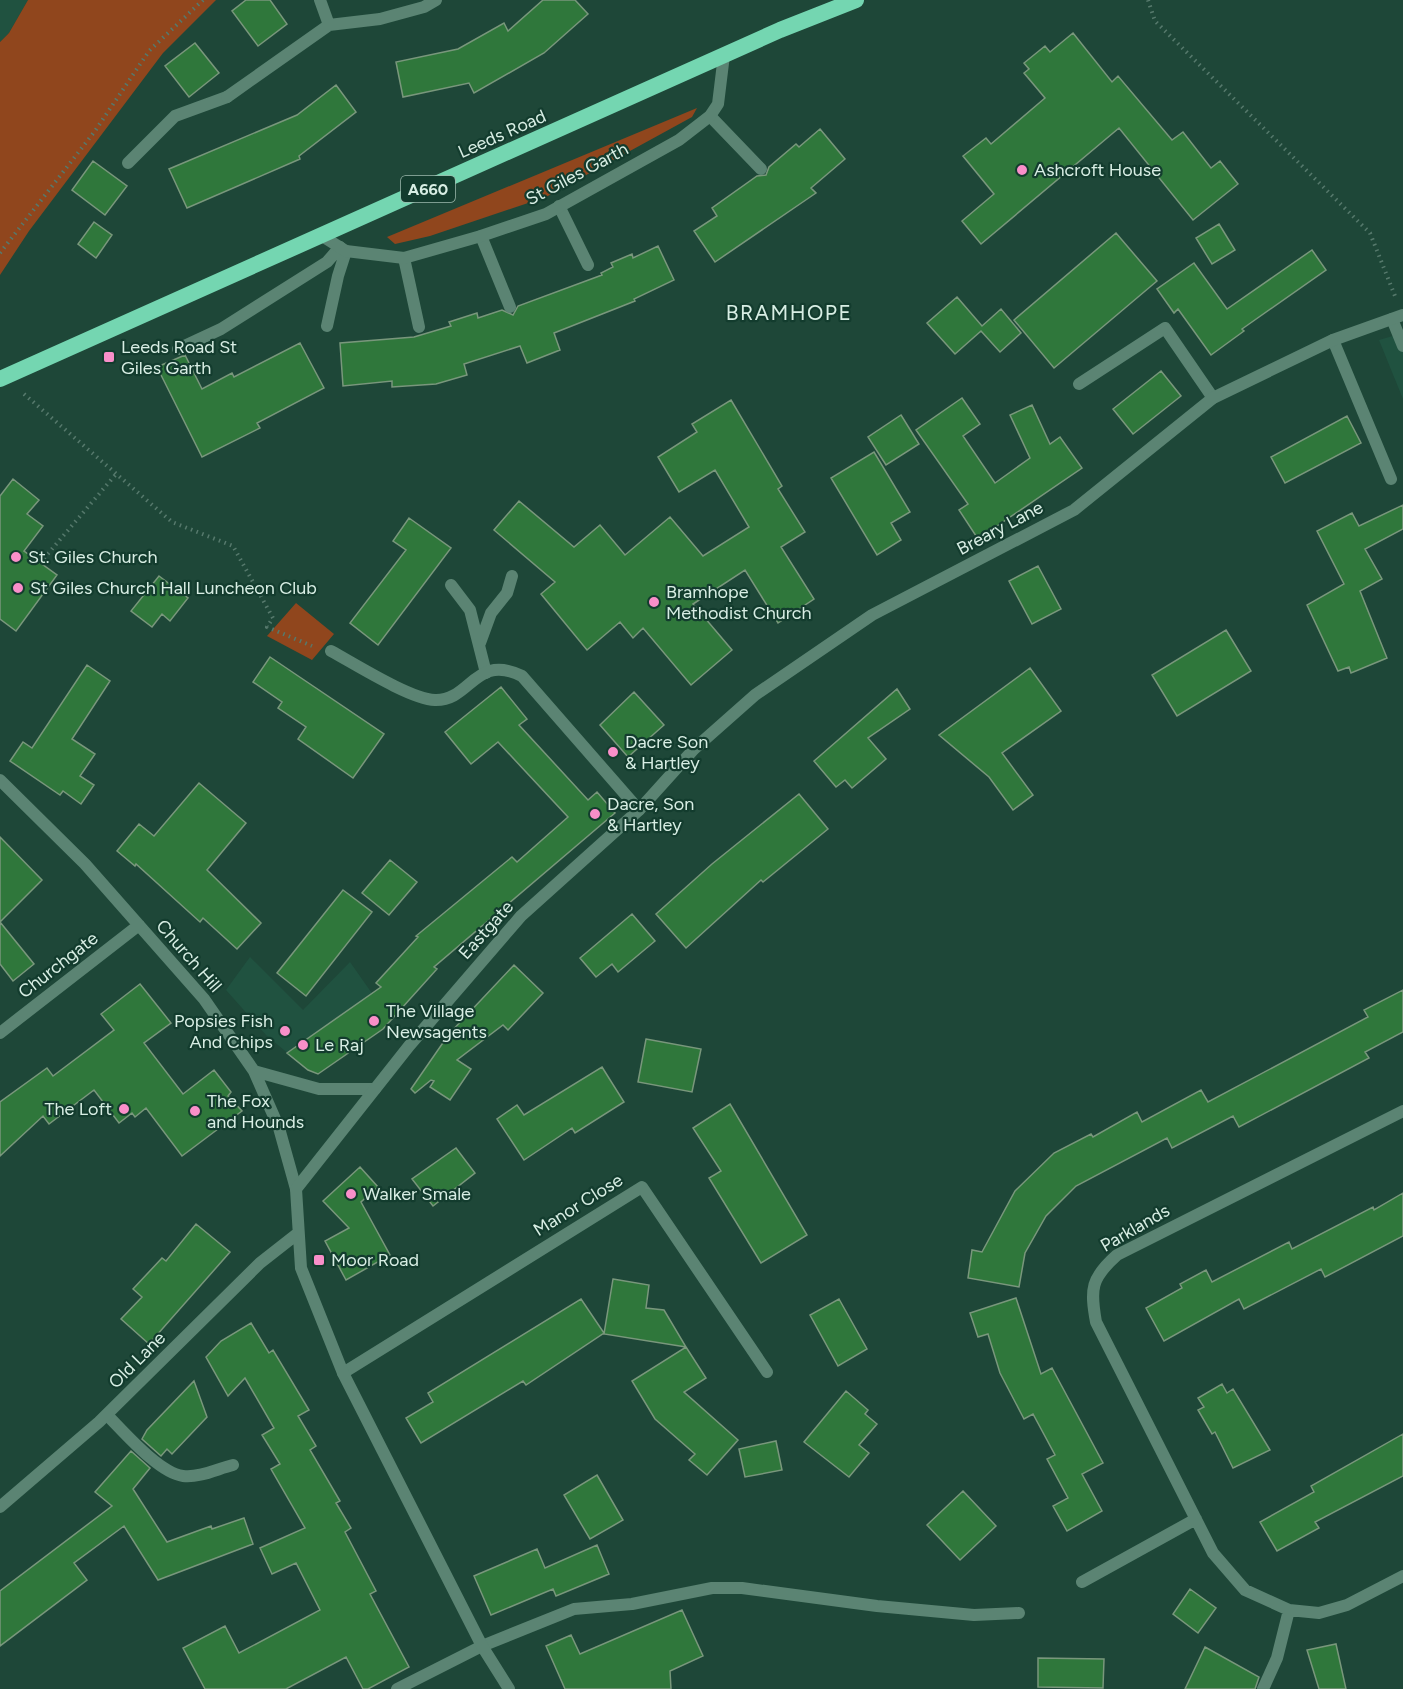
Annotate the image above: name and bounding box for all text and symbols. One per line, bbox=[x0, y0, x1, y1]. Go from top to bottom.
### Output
street label: Leeds Road bbox=[455, 105, 549, 163]
street label: St Giles Garth bbox=[522, 138, 632, 210]
place label: Ashcroft House bbox=[1034, 159, 1161, 181]
marker: Ashcroft House bbox=[1015, 163, 1029, 177]
road number: A660 bbox=[401, 176, 455, 202]
district label: BRAMHOPE bbox=[726, 300, 852, 325]
place label: Leeds Road St Giles Garth bbox=[121, 336, 237, 379]
marker: Leeds Road St Giles Garth bbox=[102, 350, 116, 364]
street label: Breary Lane bbox=[953, 496, 1047, 560]
place label: St. Giles Church bbox=[28, 546, 157, 568]
marker: St. Giles Church bbox=[9, 550, 23, 564]
place label: St Giles Church Hall Luncheon Club bbox=[30, 577, 317, 599]
marker: St Giles Church Hall Luncheon Club bbox=[11, 581, 25, 595]
place label: Bramhope Methodist Church bbox=[666, 581, 812, 624]
marker: Bramhope Methodist Church bbox=[647, 595, 661, 609]
place label: Dacre Son & Hartley bbox=[625, 731, 708, 774]
marker: Dacre Son & Hartley bbox=[606, 745, 620, 759]
place label: Dacre, Son & Hartley bbox=[607, 793, 694, 836]
marker: Dacre, Son & Hartley bbox=[588, 807, 602, 821]
street label: Eastgate bbox=[454, 896, 518, 964]
street label: Church Hill bbox=[152, 915, 226, 997]
street label: Churchgate bbox=[14, 927, 102, 1003]
place label: The Village Newsagents bbox=[386, 1000, 487, 1043]
place label: Popsies Fish And Chips bbox=[174, 1010, 273, 1053]
marker: The Village Newsagents bbox=[367, 1014, 381, 1028]
marker: Popsies Fish And Chips bbox=[278, 1024, 292, 1038]
place label: Le Raj bbox=[315, 1034, 364, 1056]
marker: Le Raj bbox=[296, 1038, 310, 1052]
place label: The Fox and Hounds bbox=[207, 1090, 304, 1133]
place label: The Loft bbox=[45, 1098, 112, 1120]
marker: The Loft bbox=[117, 1102, 131, 1116]
marker: The Fox and Hounds bbox=[188, 1104, 202, 1118]
street label: Manor Close bbox=[529, 1169, 627, 1241]
place label: Walker Smale bbox=[363, 1183, 471, 1205]
marker: Walker Smale bbox=[344, 1187, 358, 1201]
street label: Parklands bbox=[1096, 1199, 1174, 1257]
place label: Moor Road bbox=[331, 1249, 419, 1271]
marker: Moor Road bbox=[312, 1253, 326, 1267]
street label: Old Lane bbox=[104, 1327, 170, 1393]

